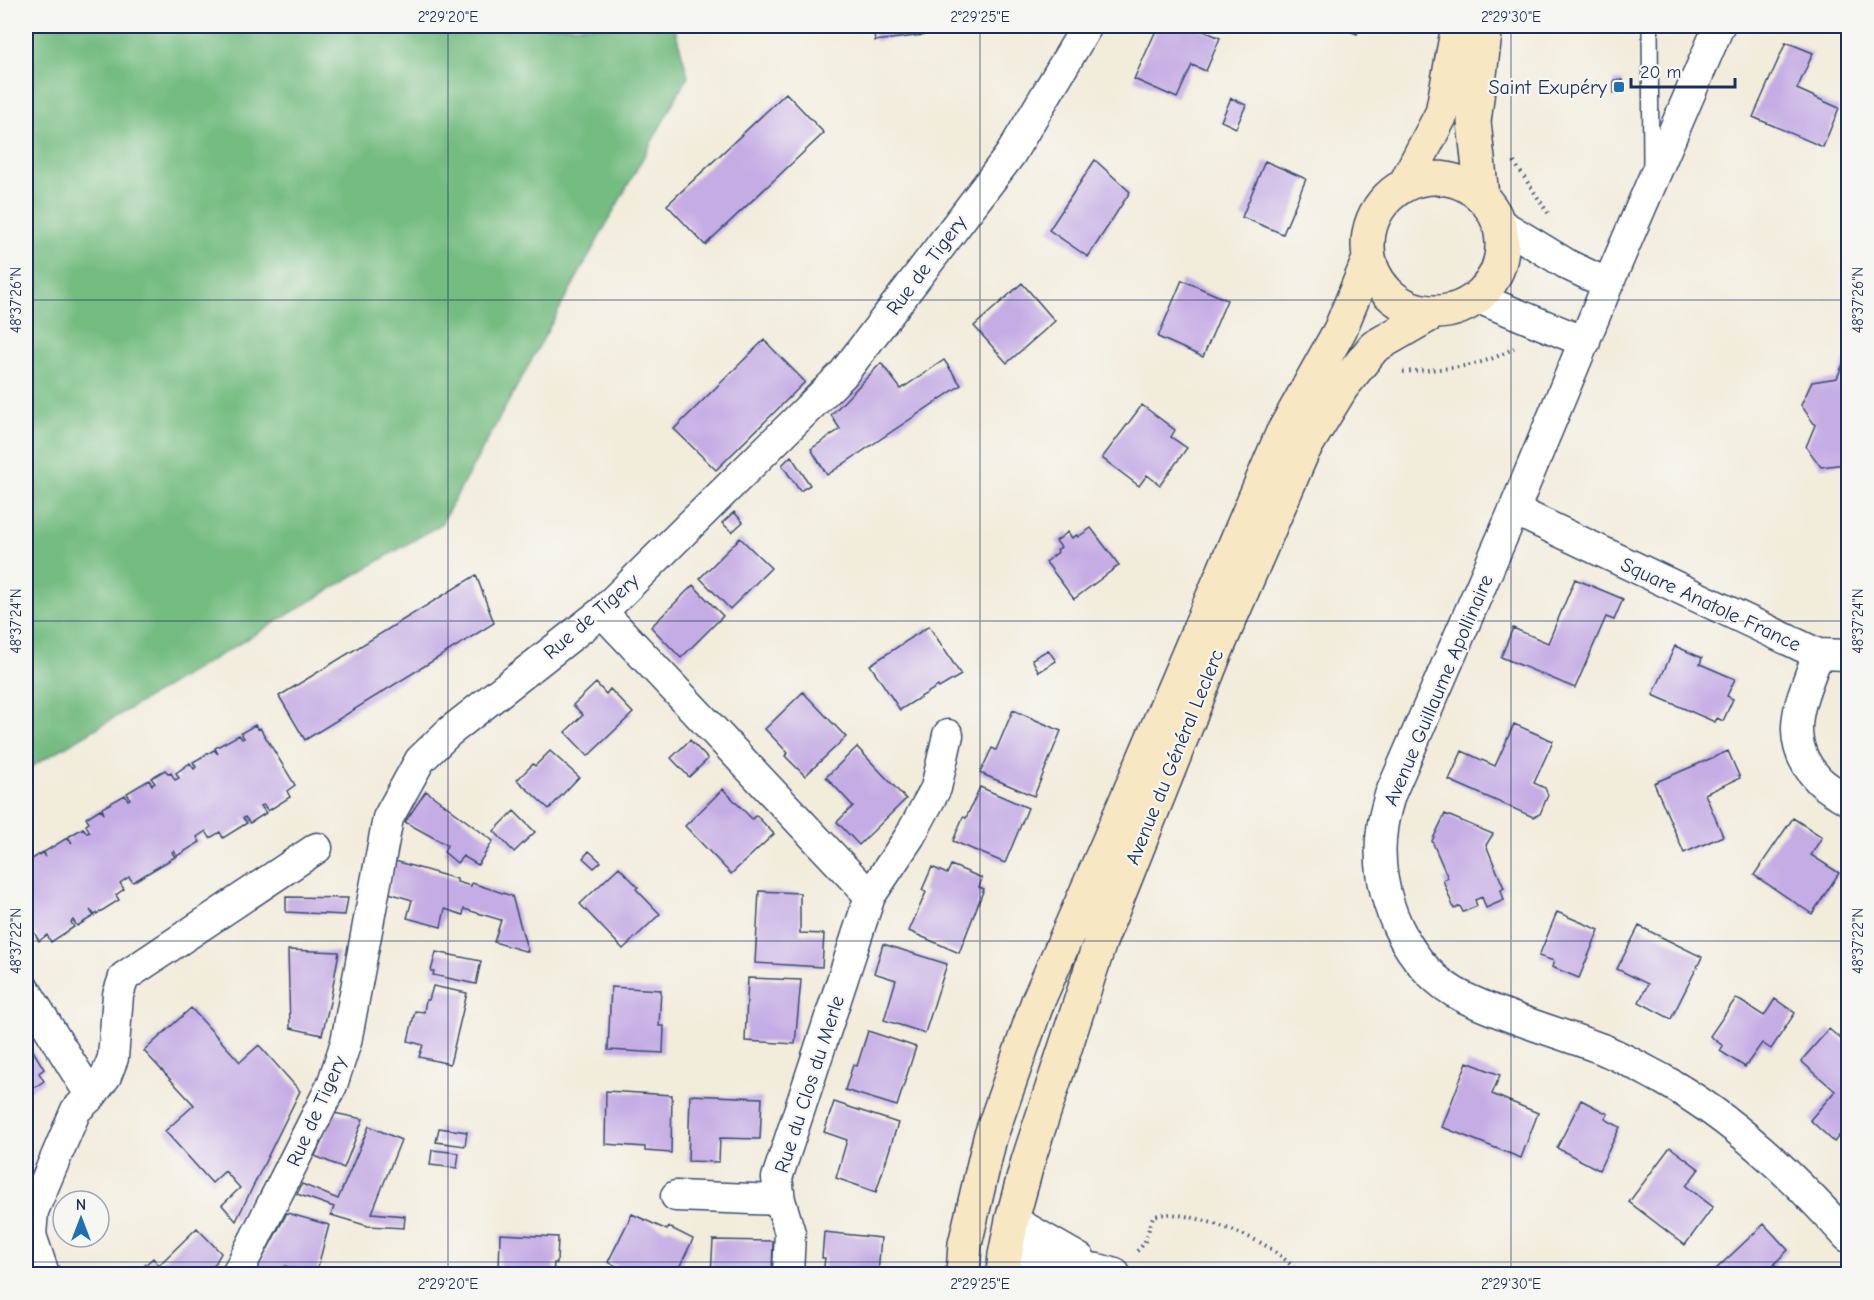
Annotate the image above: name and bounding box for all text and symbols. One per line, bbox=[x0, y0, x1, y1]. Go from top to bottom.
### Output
text: 2°29'20"E bbox=[418, 8, 478, 26]
text: 2°29'25"E bbox=[950, 8, 1010, 26]
text: 2°29'30"E bbox=[1481, 8, 1541, 26]
scale bar bbox=[1631, 51, 1734, 89]
text: 20 m bbox=[1640, 62, 1681, 83]
place label: Saint Exupéry bbox=[1488, 76, 1607, 99]
marker: Saint Exupéry bbox=[1612, 80, 1626, 94]
street label: Rue de Tigery bbox=[882, 211, 971, 320]
text: 48°37'26"N bbox=[7, 267, 25, 333]
text: 48°37'26"N bbox=[1849, 267, 1867, 333]
street label: Square Anatole France bbox=[1617, 553, 1805, 656]
street label: Rue de Tigery bbox=[539, 569, 644, 664]
street label: Avenue Guillaume Apollinaire bbox=[1379, 571, 1498, 809]
text: 48°37'24"N bbox=[7, 588, 25, 654]
text: 48°37'24"N bbox=[1849, 588, 1867, 654]
street label: Avenue du Général Leclerc bbox=[1121, 646, 1228, 868]
text: 48°37'22"N bbox=[7, 908, 25, 974]
text: 48°37'22"N bbox=[1849, 908, 1867, 974]
street label: Rue du Clos du Merle bbox=[770, 993, 849, 1176]
street label: Rue de Tigery bbox=[282, 1052, 351, 1170]
north arrow bbox=[51, 1189, 111, 1249]
text: N bbox=[76, 1196, 86, 1214]
text: 2°29'20"E bbox=[418, 1275, 478, 1293]
text: 2°29'25"E bbox=[950, 1275, 1010, 1293]
text: 2°29'30"E bbox=[1481, 1275, 1541, 1293]

